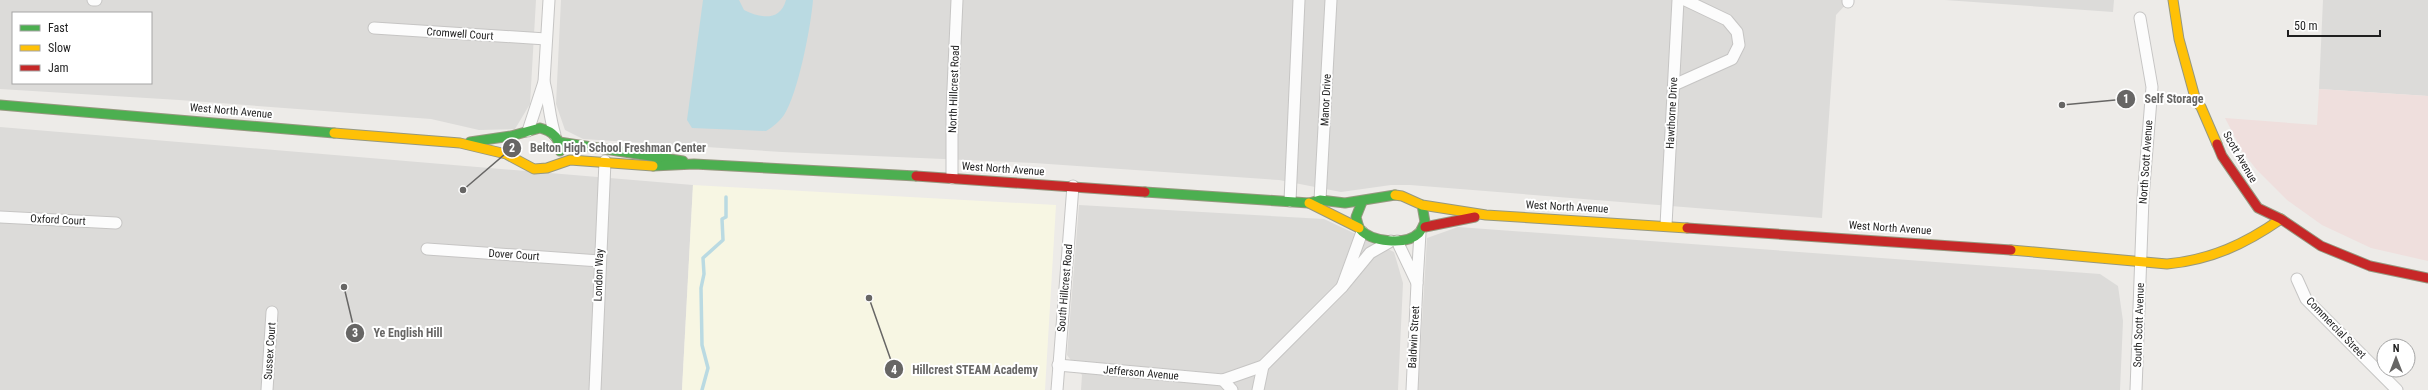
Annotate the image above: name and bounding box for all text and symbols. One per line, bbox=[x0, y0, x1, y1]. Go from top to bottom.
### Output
legend bbox=[12, 12, 152, 84]
scale bar bbox=[2288, 12, 2380, 38]
text: 50 m bbox=[2294, 19, 2318, 33]
text: Fast bbox=[48, 21, 69, 35]
street label: Cromwell Court bbox=[426, 25, 494, 43]
text: Slow bbox=[48, 41, 71, 55]
street label: North Hillcrest Road bbox=[946, 45, 962, 133]
text: Jam bbox=[48, 61, 69, 75]
street label: Manor Drive bbox=[1318, 74, 1334, 126]
street label: Hawthorne Drive bbox=[1664, 77, 1680, 149]
callout: Self Storage bbox=[2116, 87, 2211, 111]
text: 1 bbox=[2123, 92, 2129, 106]
text: Self Storage bbox=[2144, 92, 2204, 106]
street label: West North Avenue bbox=[189, 101, 273, 121]
street label: North Scott Avenue bbox=[2137, 120, 2155, 204]
street label: Scott Avenue bbox=[2220, 129, 2260, 185]
callout: Belton High School Freshman Center bbox=[502, 136, 714, 160]
text: 2 bbox=[509, 141, 515, 155]
text: Belton High School Freshman Center bbox=[530, 141, 706, 155]
street label: West North Avenue bbox=[961, 160, 1045, 178]
street label: West North Avenue bbox=[1525, 198, 1609, 216]
street label: Oxford Court bbox=[30, 212, 86, 228]
street label: West North Avenue bbox=[1848, 219, 1932, 237]
street label: South Hillcrest Road bbox=[1055, 243, 1075, 333]
street label: Dover Court bbox=[488, 247, 540, 263]
street label: London Way bbox=[592, 248, 606, 302]
street label: South Scott Avenue bbox=[2131, 282, 2147, 368]
street label: Commercial Street bbox=[2303, 295, 2369, 361]
street label: Baldwin Street bbox=[1406, 305, 1422, 369]
callout: Ye English Hill bbox=[345, 321, 451, 345]
street label: Sussex Court bbox=[262, 322, 278, 380]
text: 3 bbox=[352, 326, 358, 340]
text: Ye English Hill bbox=[373, 326, 443, 340]
north arrow bbox=[2376, 338, 2416, 378]
text: N bbox=[2393, 342, 2400, 355]
callout: Hillcrest STEAM Academy bbox=[884, 357, 1046, 381]
text: 4 bbox=[891, 363, 897, 377]
text: Hillcrest STEAM Academy bbox=[912, 363, 1038, 377]
street label: Jefferson Avenue bbox=[1103, 363, 1179, 383]

